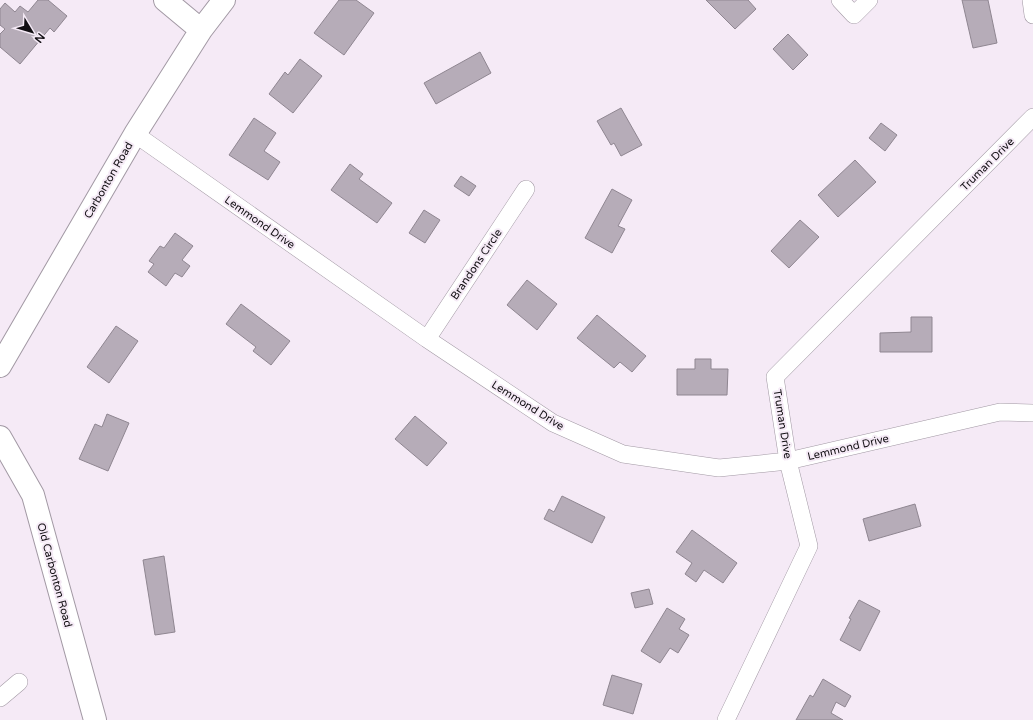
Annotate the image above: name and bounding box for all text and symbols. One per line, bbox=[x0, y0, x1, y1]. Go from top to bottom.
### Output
north arrow bbox=[12, 12, 52, 52]
text: N bbox=[32, 30, 47, 45]
street label: Truman Drive bbox=[958, 135, 1017, 194]
street label: Carbonton Road bbox=[81, 140, 136, 221]
street label: Lemmond Drive bbox=[222, 193, 297, 252]
street label: Brandons Circle bbox=[448, 226, 505, 302]
street label: Lemmond Drive bbox=[489, 378, 566, 433]
street label: Truman Drive bbox=[771, 389, 794, 460]
street label: Lemmond Drive bbox=[806, 432, 890, 463]
street label: Old Carbonton Road bbox=[34, 521, 75, 629]

